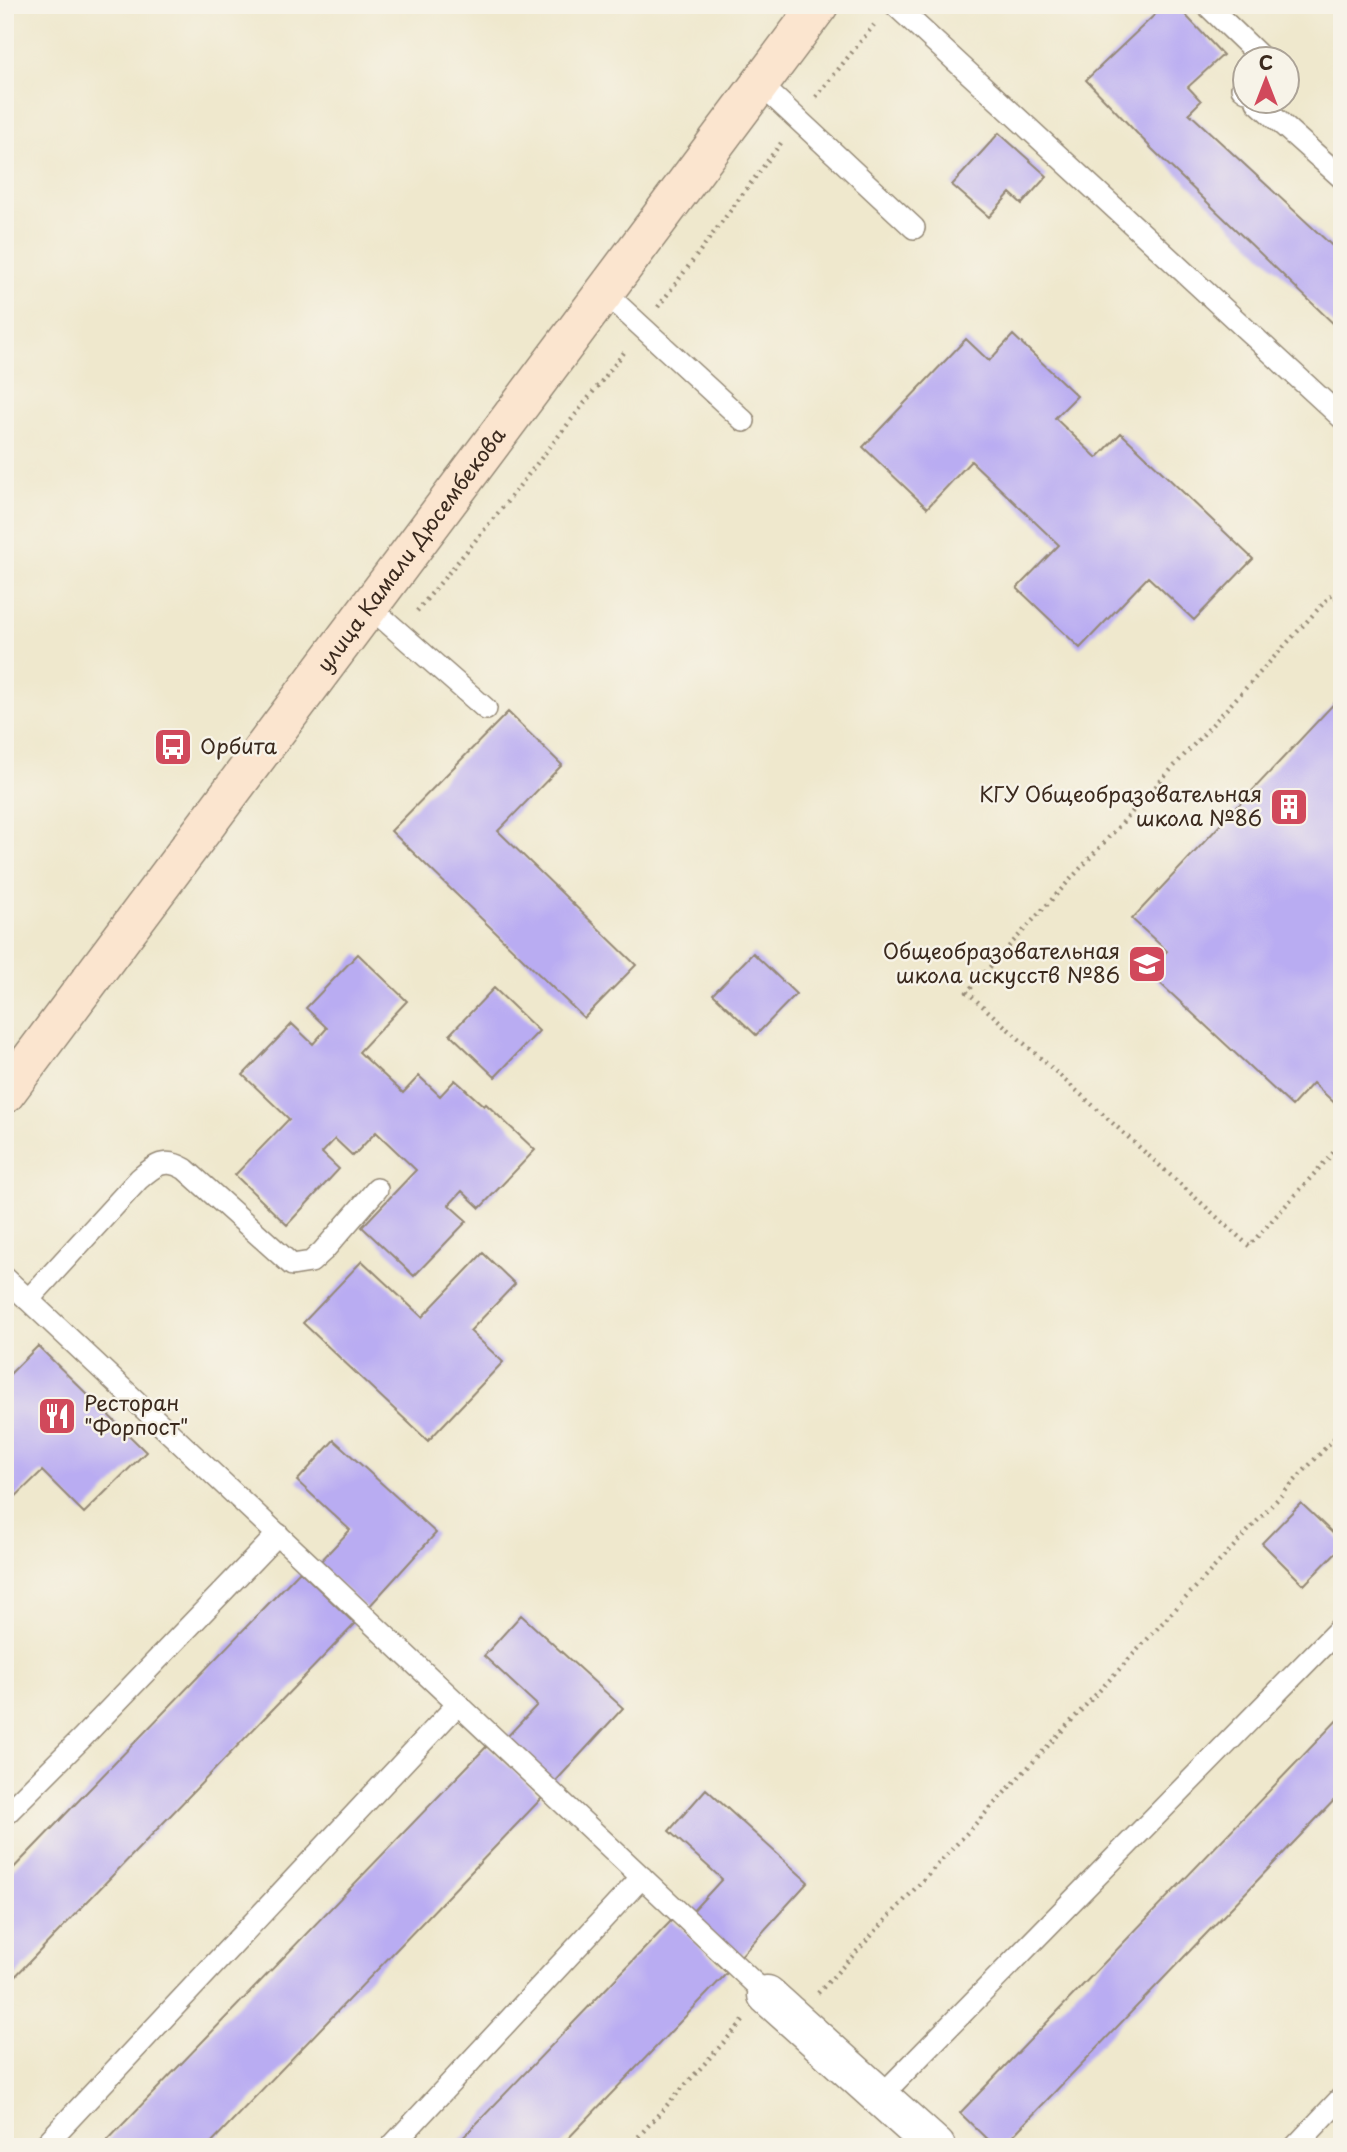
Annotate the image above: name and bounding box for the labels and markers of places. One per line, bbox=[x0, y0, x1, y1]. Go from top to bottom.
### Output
bus stop icon: Орбита bbox=[152, 726, 194, 768]
place label: Орбита bbox=[200, 729, 278, 761]
place label: КГУ Общеобразовательная школа №86 bbox=[979, 777, 1262, 833]
building icon: КГУ Общеобразовательная школа №86 bbox=[1268, 786, 1310, 828]
place label: Общеобразовательная школа искусств №86 bbox=[883, 934, 1120, 990]
school or university icon: Общеобразовательная школа искусств №86 bbox=[1126, 943, 1168, 985]
place label: Ресторан "Форпост" bbox=[84, 1386, 188, 1442]
restaurant icon: Ресторан "Форпост" bbox=[36, 1395, 78, 1437]

